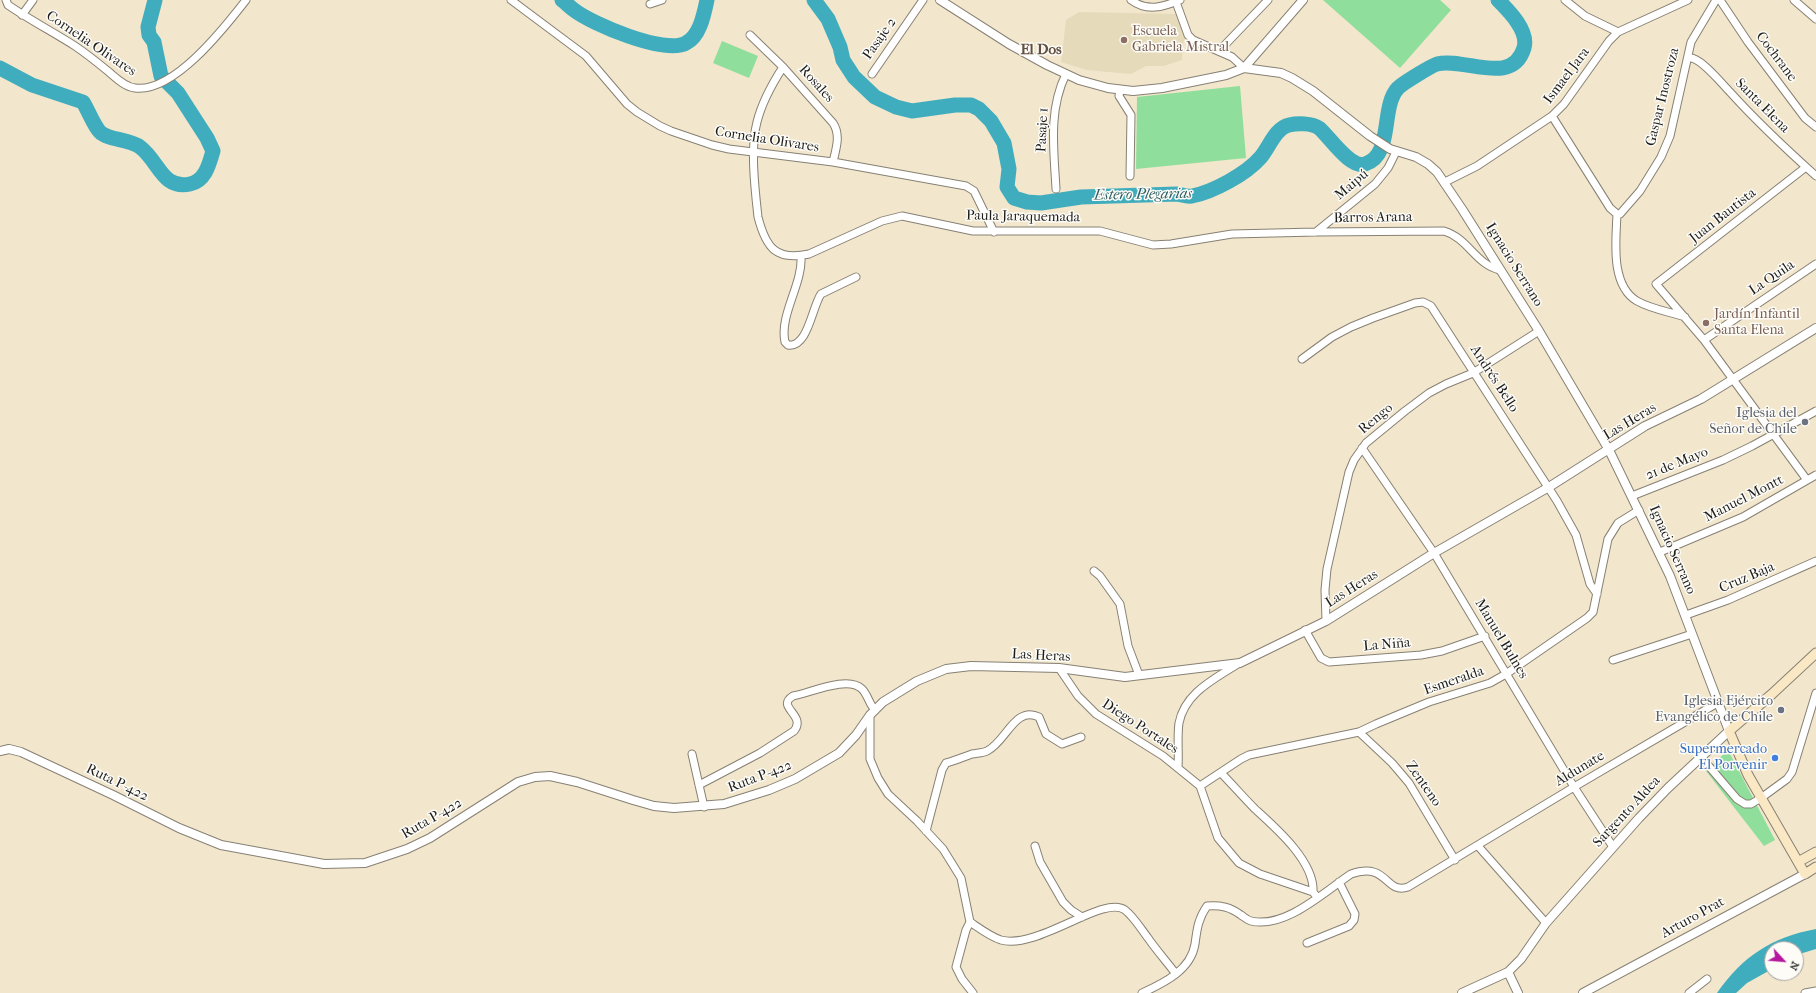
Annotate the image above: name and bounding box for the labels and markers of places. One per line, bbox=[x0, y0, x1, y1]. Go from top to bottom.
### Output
place label: Escuela Gabriela Mistral bbox=[1132, 24, 1229, 56]
marker: Escuela Gabriela Mistral bbox=[1119, 35, 1129, 45]
place label: Jardín Infantil Santa Elena bbox=[1714, 307, 1800, 340]
marker: Jardín Infantil Santa Elena bbox=[1701, 318, 1711, 328]
place label: Iglesia del Señor de Chile bbox=[1709, 406, 1797, 438]
marker: Iglesia del Señor de Chile bbox=[1800, 417, 1810, 427]
place label: Iglesia Ejército Evangélico de Chile bbox=[1655, 694, 1773, 726]
marker: Iglesia Ejército Evangélico de Chile bbox=[1776, 705, 1786, 715]
place label: Supermercado El Porvenir bbox=[1680, 742, 1767, 774]
marker: Supermercado El Porvenir bbox=[1770, 753, 1780, 763]

